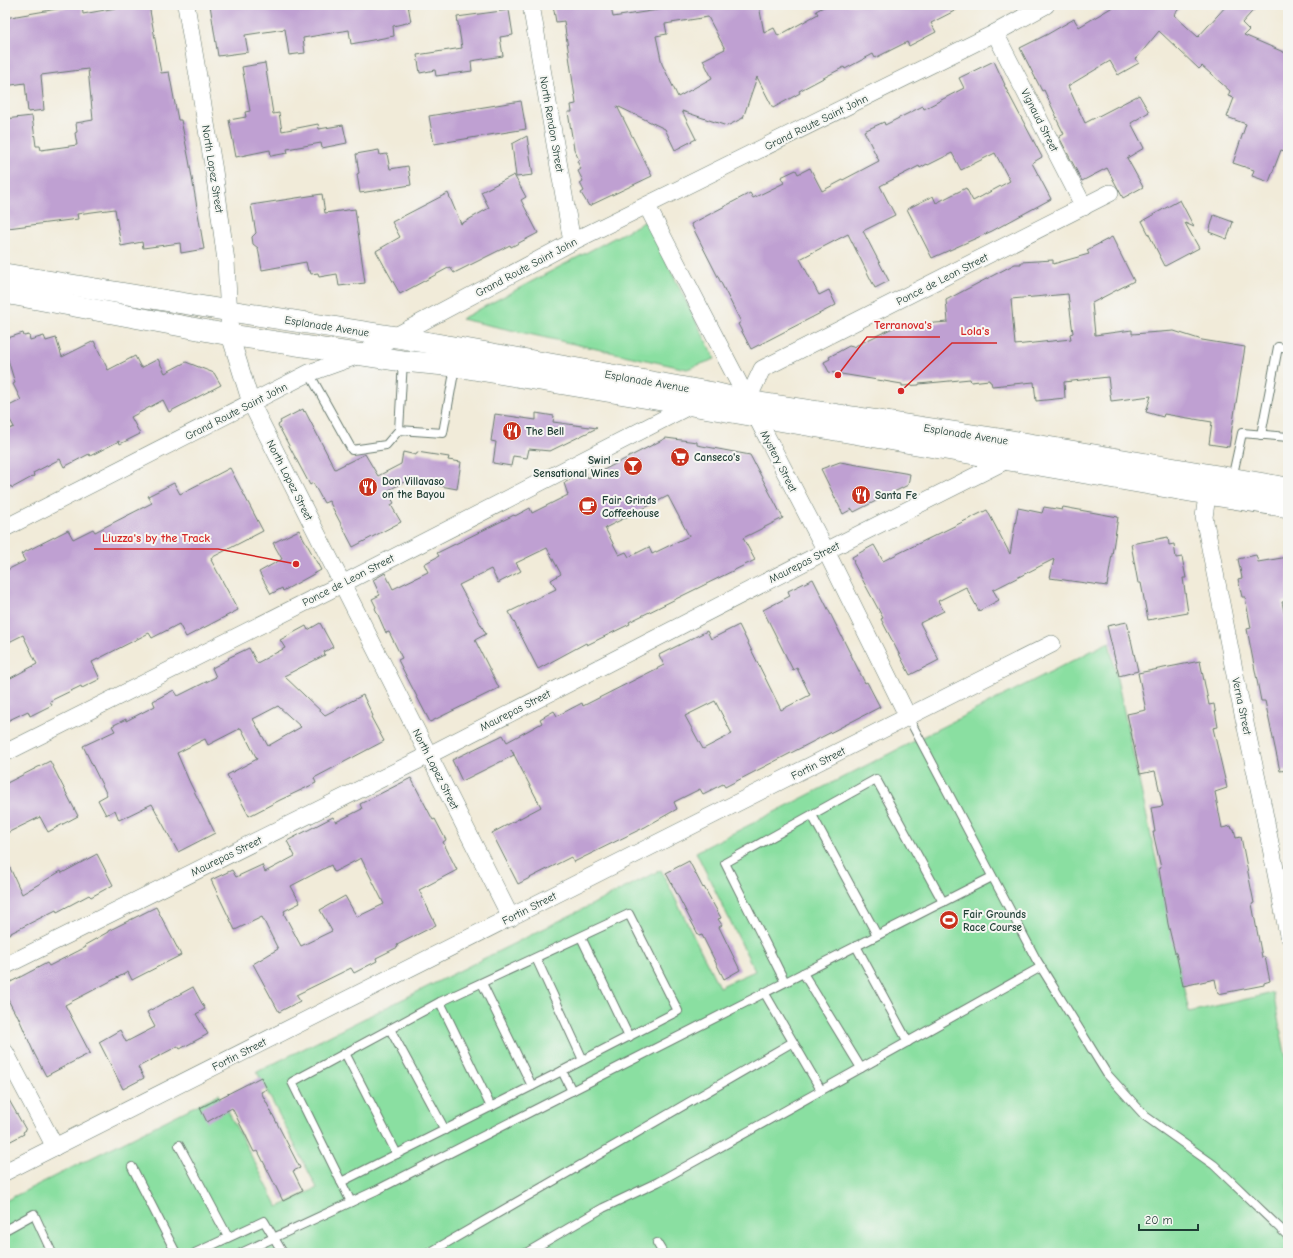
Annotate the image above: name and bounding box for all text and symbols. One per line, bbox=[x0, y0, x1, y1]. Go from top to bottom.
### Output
street label: North Rendon Street bbox=[537, 75, 566, 174]
street label: Vignaud Street bbox=[1018, 87, 1061, 155]
street label: Grand Route Saint John bbox=[763, 92, 870, 153]
street label: North Lopez Street bbox=[199, 124, 226, 215]
street label: Grand Route Saint John bbox=[473, 235, 579, 300]
street label: Ponce de Leon Street bbox=[894, 250, 991, 308]
street label: Esplanade Avenue bbox=[284, 313, 371, 340]
callout: Terranova's bbox=[867, 313, 940, 337]
text: Terranova's bbox=[874, 318, 932, 332]
callout: Lola's bbox=[952, 319, 997, 343]
text: Lola's bbox=[961, 324, 989, 338]
street label: Esplanade Avenue bbox=[604, 368, 691, 395]
street label: Grand Route Saint John bbox=[183, 380, 290, 443]
restaurant icon: The Bell bbox=[501, 420, 523, 442]
street label: Esplanade Avenue bbox=[923, 421, 1010, 448]
place label: The Bell bbox=[526, 425, 564, 438]
street label: Mystery Street bbox=[757, 428, 800, 495]
street label: North Lopez Street bbox=[264, 438, 316, 523]
supermarket icon: Canseco's bbox=[669, 446, 691, 468]
place label: Canseco's bbox=[694, 451, 740, 464]
place label: Swirl - Sensational Wines bbox=[533, 454, 619, 480]
bar icon: Swirl - Sensational Wines bbox=[622, 455, 644, 477]
place label: Don Villavaso on the Bayou bbox=[382, 475, 445, 501]
restaurant icon: Don Villavaso on the Bayou bbox=[357, 476, 379, 498]
restaurant icon: Santa Fe bbox=[850, 484, 872, 506]
place label: Santa Fe bbox=[875, 489, 918, 502]
place label: Fair Grinds Coffeehouse bbox=[602, 494, 660, 520]
cafe icon: Fair Grinds Coffeehouse bbox=[577, 495, 599, 517]
callout: Liuzza's by the Track bbox=[94, 525, 218, 549]
text: Liuzza's by the Track bbox=[102, 531, 210, 545]
street label: Maurepas Street bbox=[767, 539, 842, 586]
street label: Ponce de Leon Street bbox=[300, 551, 397, 609]
street label: Verna Street bbox=[1229, 676, 1254, 737]
street label: Maurepas Street bbox=[478, 687, 553, 734]
street label: North Lopez Street bbox=[410, 727, 462, 812]
street label: Fortin Street bbox=[789, 744, 848, 783]
street label: Maurepas Street bbox=[189, 833, 265, 879]
street label: Fortin Street bbox=[500, 889, 559, 928]
place label: Fair Grounds Race Course bbox=[963, 908, 1026, 934]
sports icon: Fair Grounds Race Course bbox=[938, 909, 960, 931]
street label: Fortin Street bbox=[210, 1035, 269, 1074]
scale bar bbox=[1139, 1206, 1198, 1232]
text: 20 m bbox=[1145, 1213, 1173, 1227]

